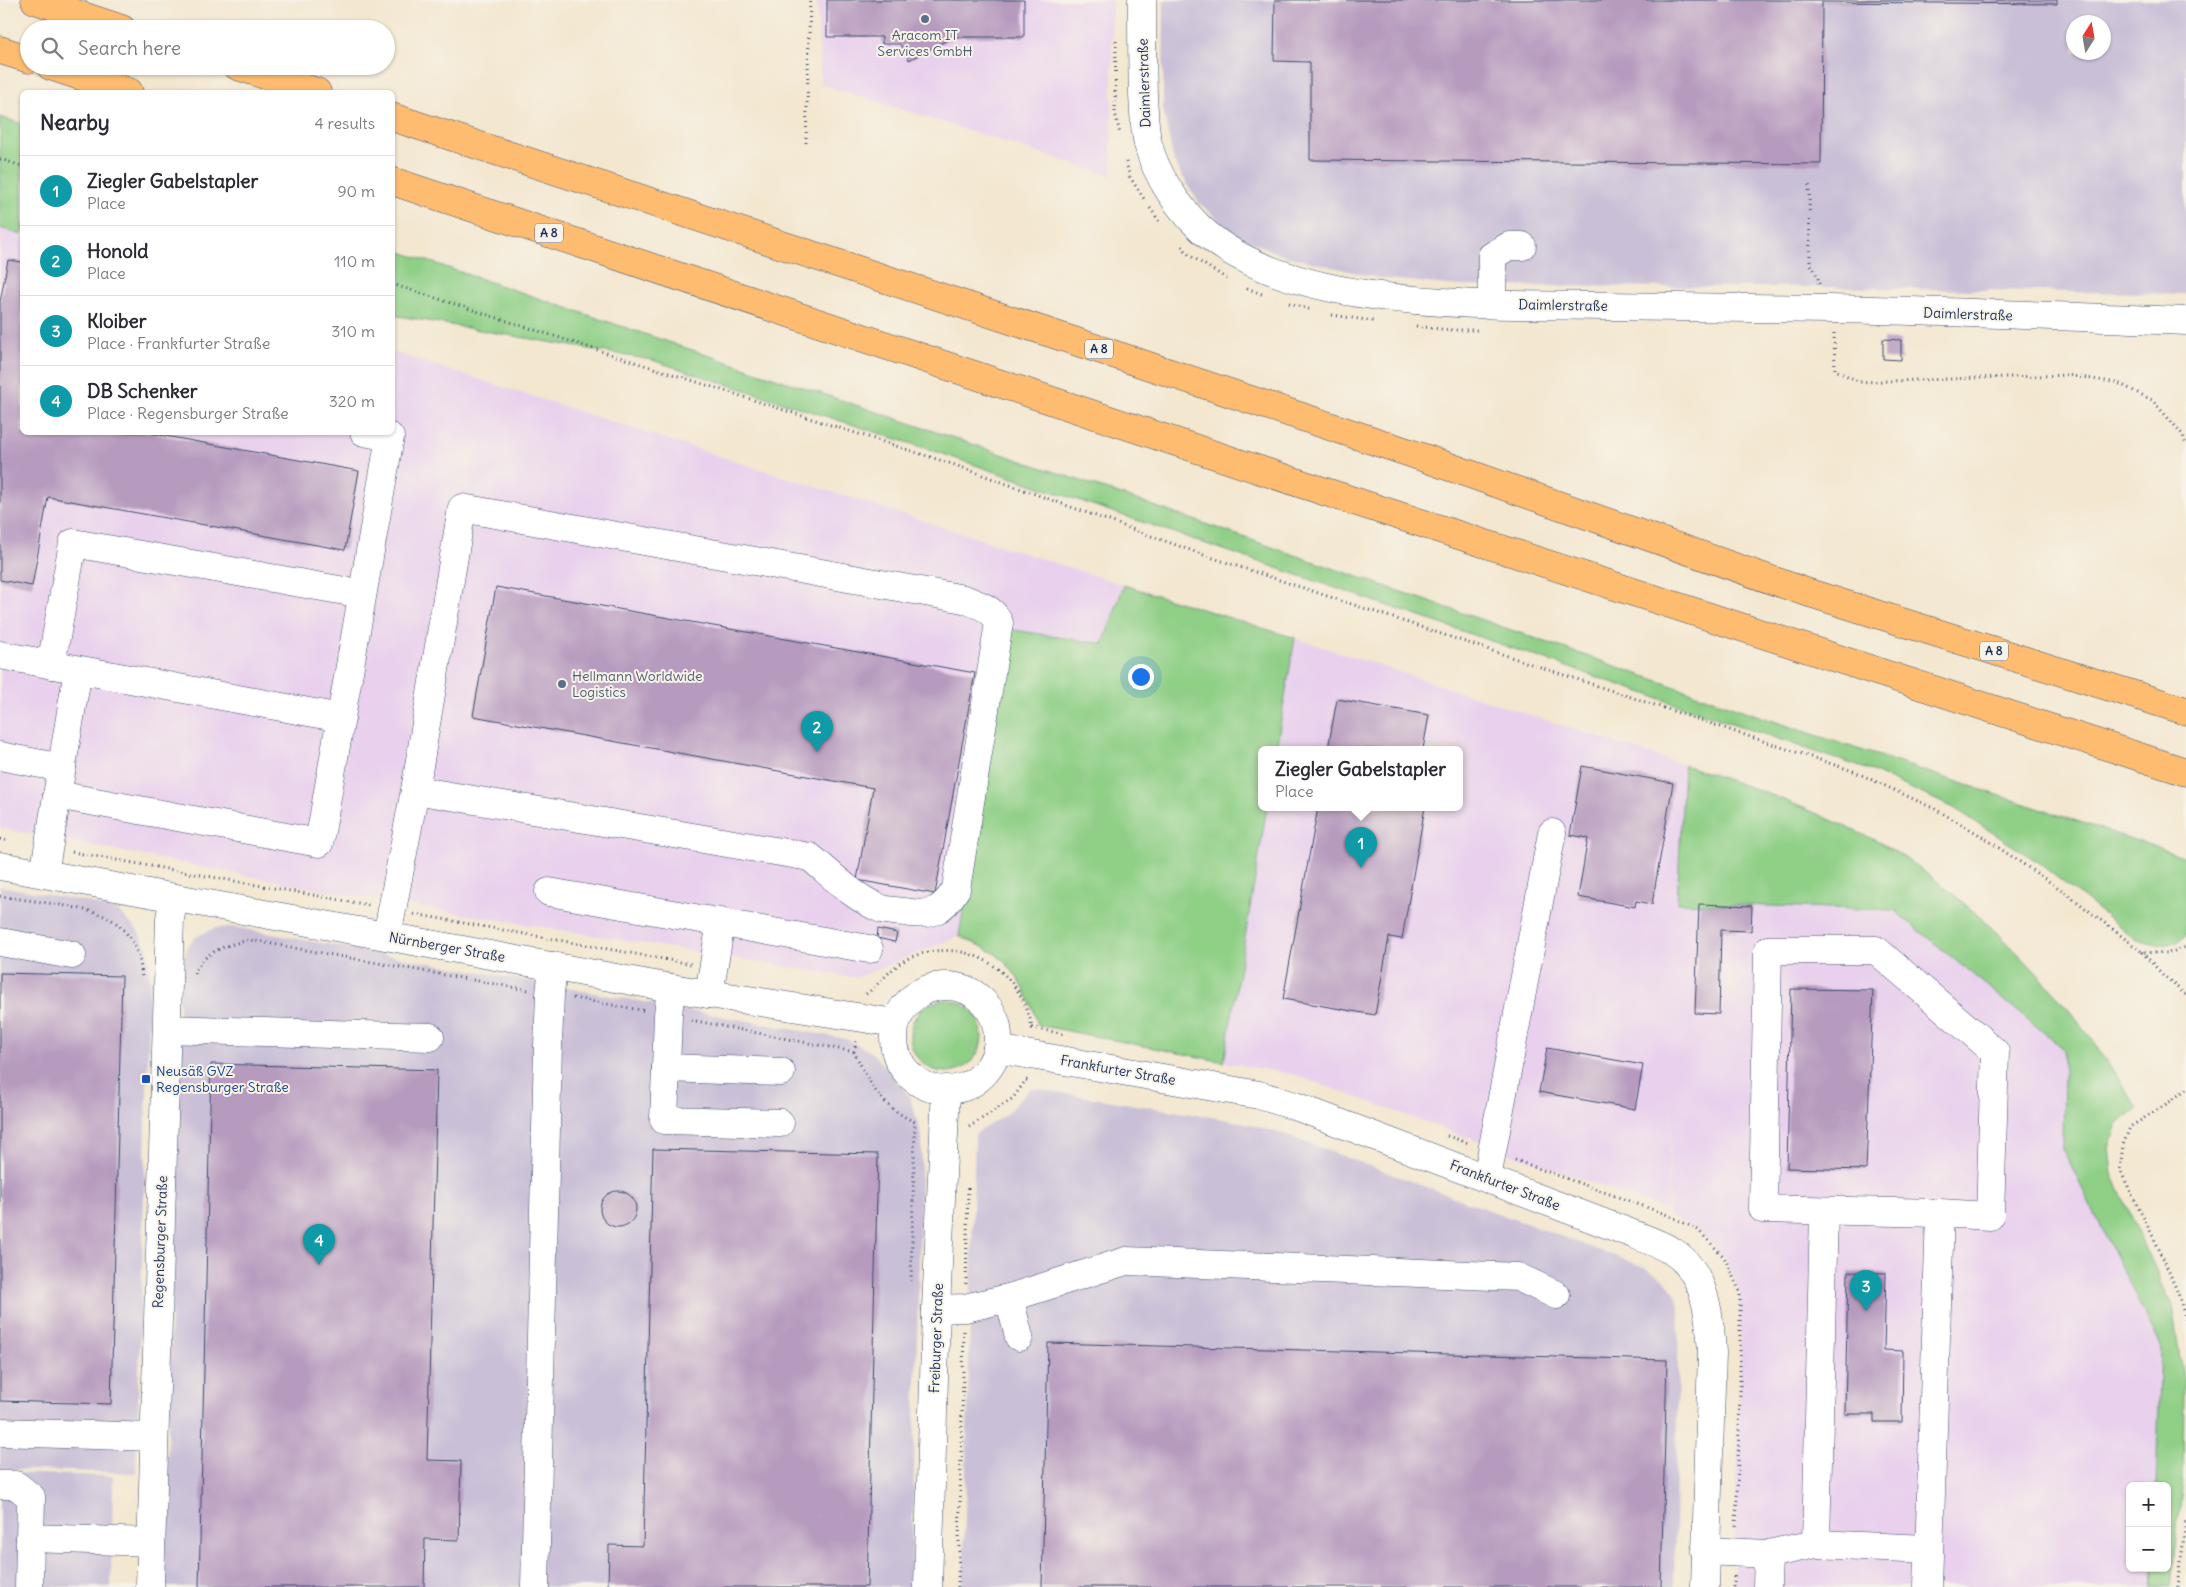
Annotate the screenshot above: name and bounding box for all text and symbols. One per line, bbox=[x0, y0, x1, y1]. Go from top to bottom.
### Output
marker: Aracom IT Services GmbH bbox=[919, 13, 931, 25]
north arrow bbox=[2066, 15, 2111, 60]
search box bbox=[20, 20, 395, 75]
place label: Aracom IT Services GmbH bbox=[877, 26, 973, 60]
icon: search bbox=[38, 34, 66, 62]
text: Search here bbox=[78, 36, 181, 60]
street label: Daimlerstraße bbox=[1133, 38, 1155, 128]
text: Nearby bbox=[40, 109, 110, 136]
text: 4 results bbox=[314, 113, 375, 133]
text: Ziegler Gabelstapler bbox=[87, 169, 258, 193]
text: 1 bbox=[53, 181, 59, 201]
text: 90 m bbox=[337, 181, 375, 201]
text: Place bbox=[87, 193, 126, 213]
road number: A 8 bbox=[535, 224, 563, 242]
text: Honold bbox=[87, 239, 148, 263]
text: 2 bbox=[52, 251, 60, 271]
text: 110 m bbox=[334, 251, 375, 271]
text: Place bbox=[87, 263, 126, 283]
street label: Daimlerstraße bbox=[1518, 295, 1608, 315]
street label: Daimlerstraße bbox=[1923, 303, 2013, 325]
text: Kloiber bbox=[87, 309, 146, 333]
text: 3 bbox=[51, 321, 61, 341]
text: 310 m bbox=[331, 321, 375, 341]
text: Place · Frankfurter Straße bbox=[87, 333, 270, 353]
road number: A 8 bbox=[1085, 339, 1113, 358]
text: DB Schenker bbox=[87, 379, 197, 403]
text: 4 bbox=[51, 391, 61, 411]
text: 320 m bbox=[329, 391, 375, 411]
text: Place · Regensburger Straße bbox=[87, 403, 289, 423]
road number: A 8 bbox=[1980, 641, 2008, 660]
your location bbox=[1128, 664, 1154, 690]
place label: Hellmann Worldwide Logistics bbox=[572, 667, 703, 701]
marker: Hellmann Worldwide Logistics bbox=[556, 678, 568, 690]
pin: 2 bbox=[801, 711, 833, 752]
popup bbox=[1258, 746, 1463, 811]
text: Ziegler Gabelstapler bbox=[1275, 757, 1446, 781]
text: Place bbox=[1275, 781, 1314, 801]
pin: 1 bbox=[1345, 827, 1377, 868]
street label: Nürnberger Straße bbox=[387, 928, 507, 966]
street label: Frankfurter Straße bbox=[1059, 1051, 1177, 1089]
place label: Neusäß GVZ Regensburger Straße bbox=[156, 1062, 289, 1096]
marker: Neusäß GVZ Regensburger Straße bbox=[140, 1073, 152, 1085]
street label: Frankfurter Straße bbox=[1447, 1156, 1563, 1214]
street label: Regensburger Straße bbox=[149, 1175, 171, 1309]
pin: 4 bbox=[303, 1224, 335, 1265]
pin: 3 bbox=[1850, 1270, 1882, 1311]
street label: Freiburger Straße bbox=[925, 1283, 947, 1393]
map controls bbox=[2126, 1482, 2171, 1572]
button: + bbox=[2126, 1482, 2171, 1527]
button: − bbox=[2126, 1527, 2171, 1572]

